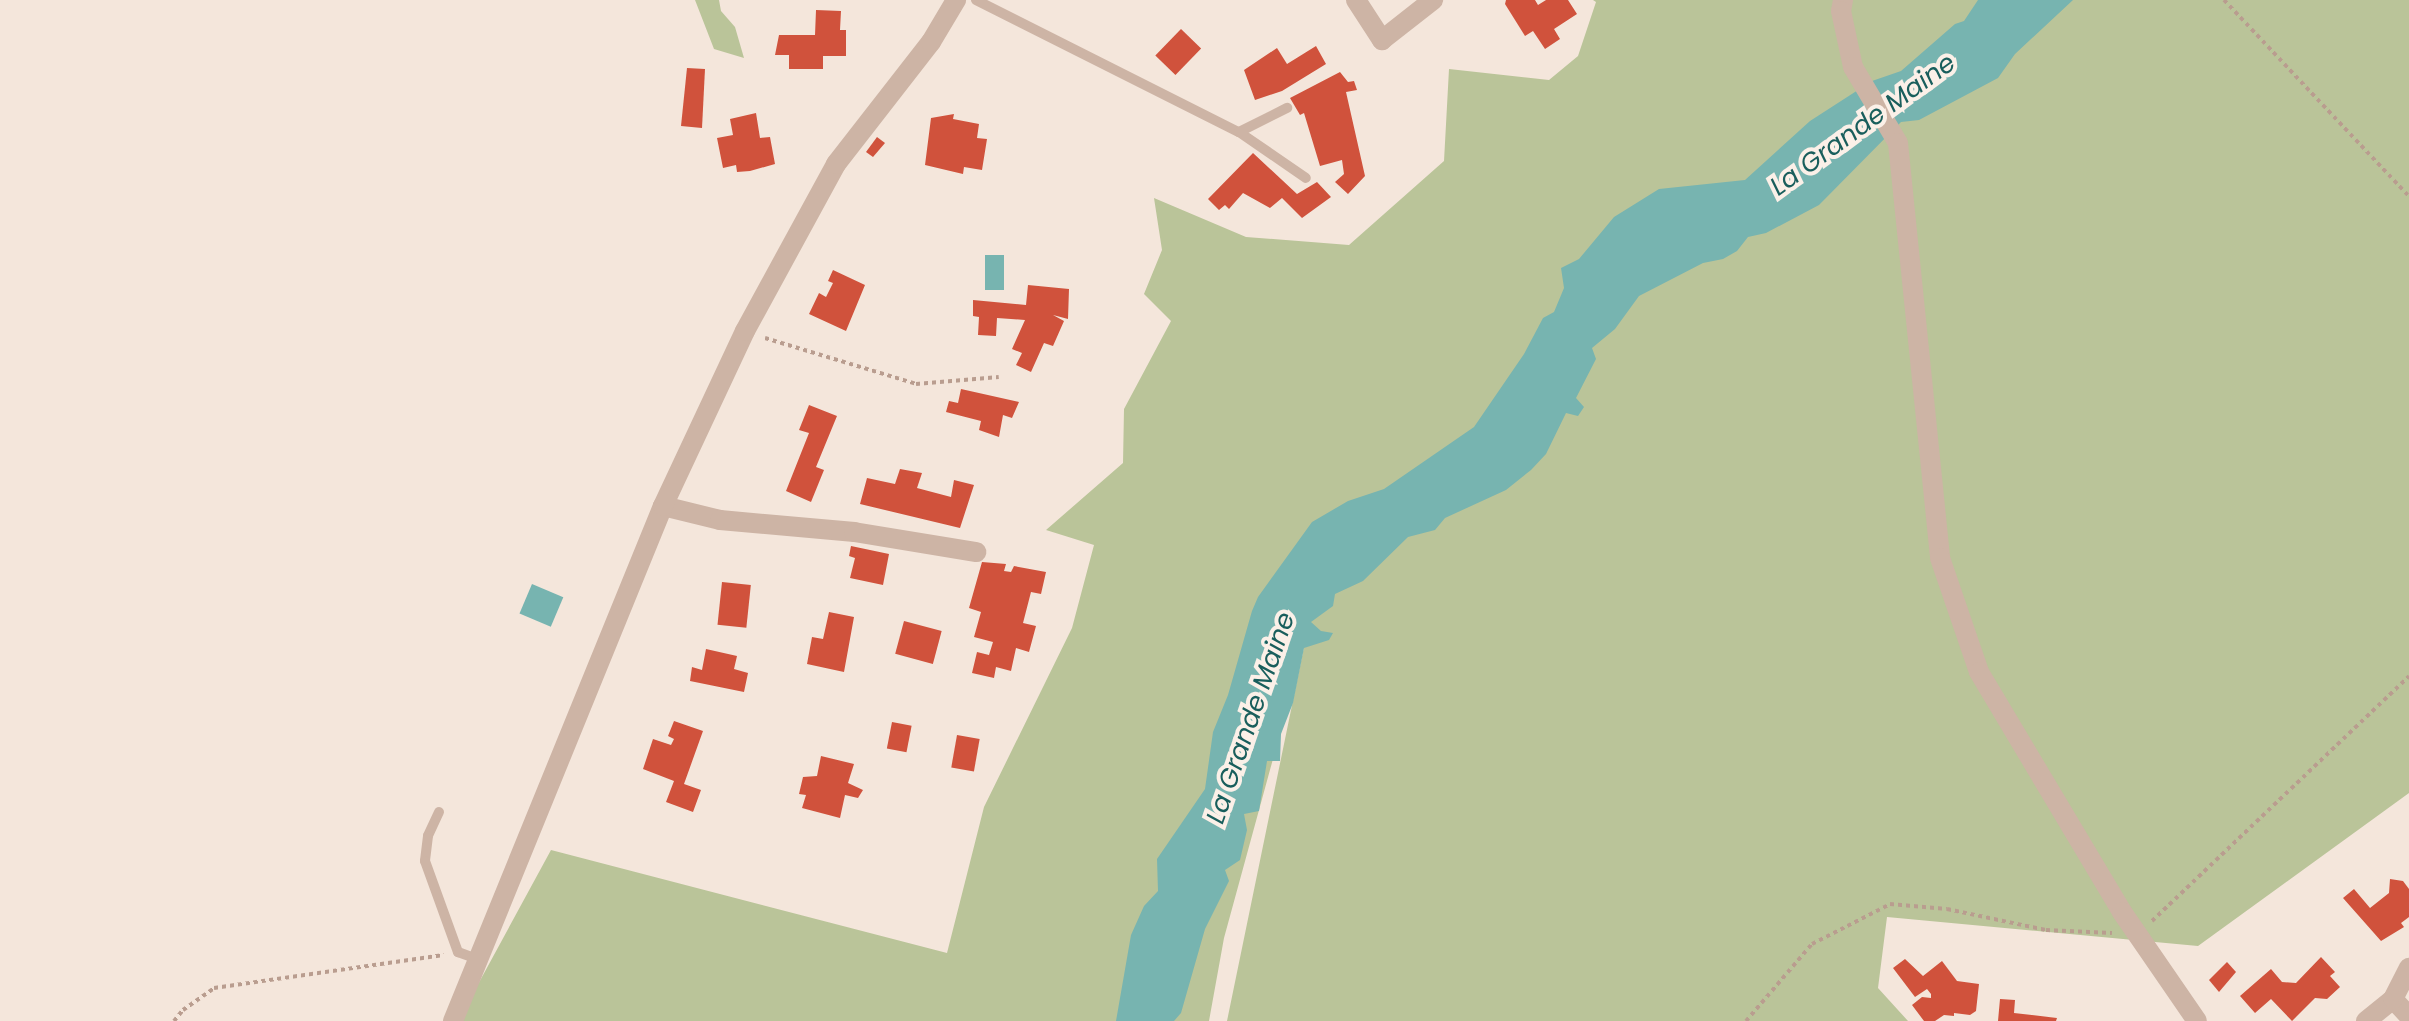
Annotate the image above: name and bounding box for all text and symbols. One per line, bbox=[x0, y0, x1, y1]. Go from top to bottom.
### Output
water label: La Grande Maine bbox=[1764, 47, 1962, 203]
water label: La Grande Maine bbox=[1200, 608, 1302, 828]

